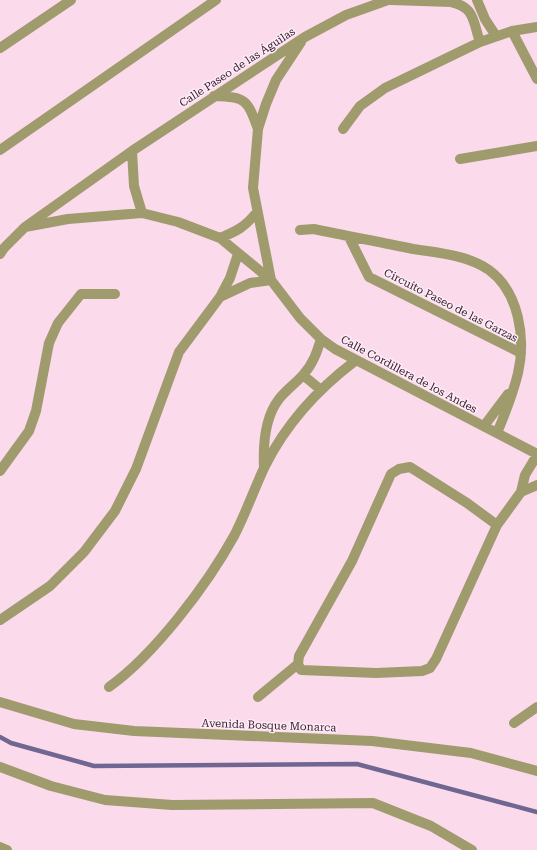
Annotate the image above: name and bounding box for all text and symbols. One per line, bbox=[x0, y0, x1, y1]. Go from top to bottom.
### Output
street label: Calle Paseo de las Águilas bbox=[176, 24, 298, 110]
street label: Circuito Paseo de las Garzas bbox=[382, 266, 520, 345]
street label: Calle Cordillera de los Andes bbox=[338, 333, 479, 416]
street label: Avenida Bosque Monarca bbox=[201, 717, 337, 734]

